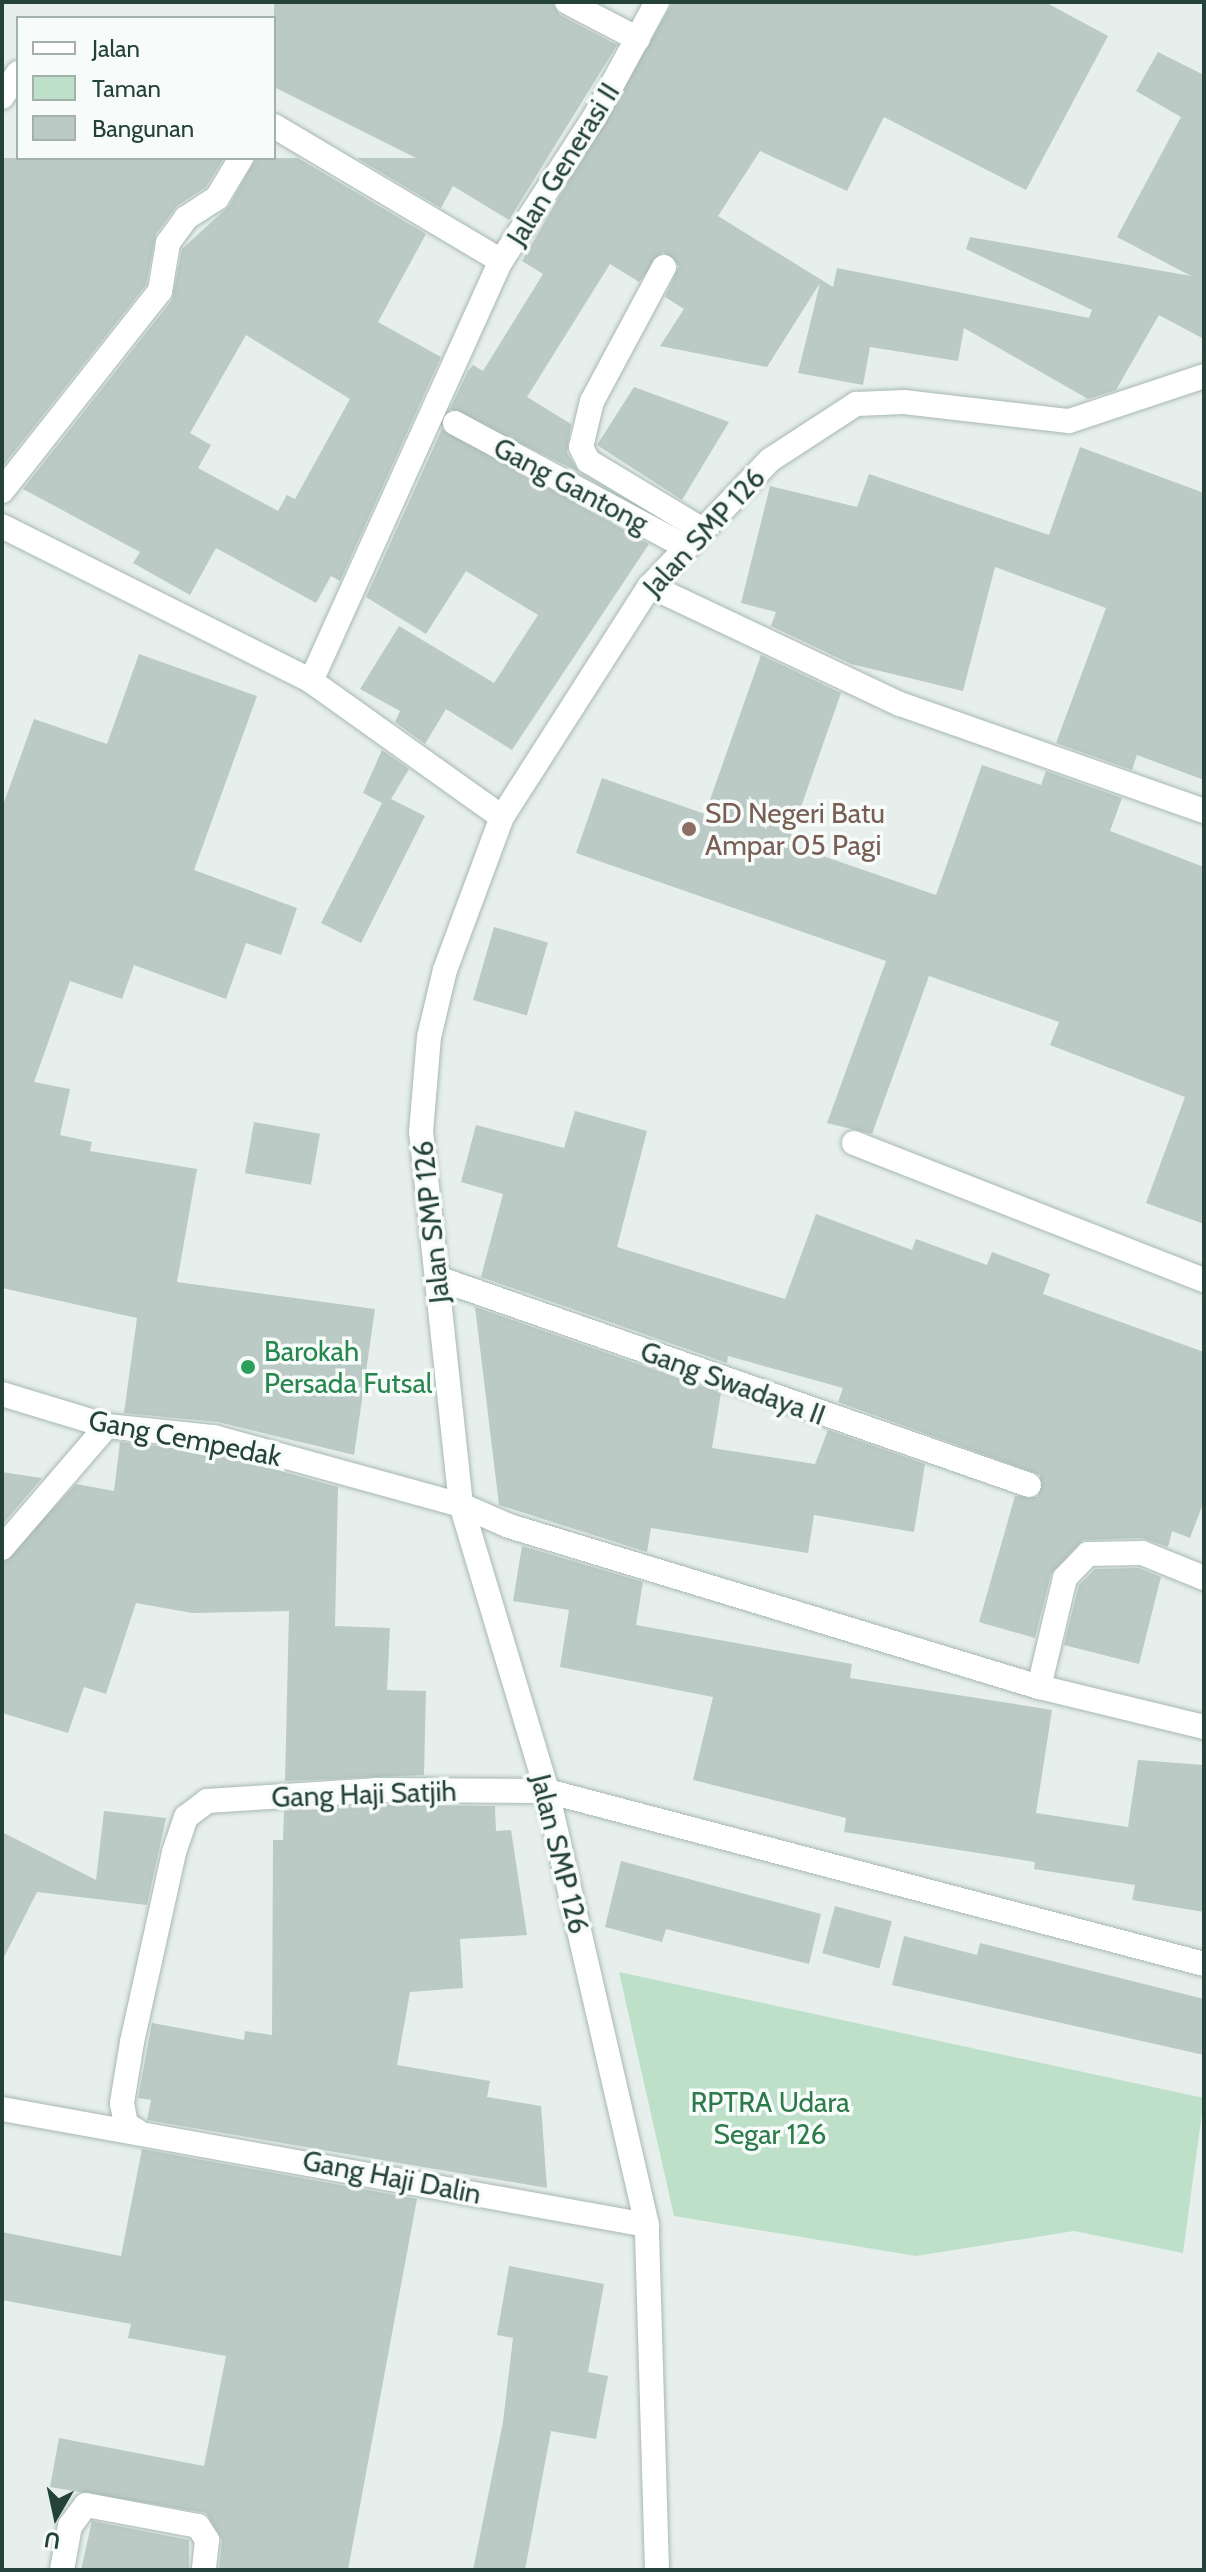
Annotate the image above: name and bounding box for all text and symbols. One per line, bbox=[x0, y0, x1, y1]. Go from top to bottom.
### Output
legend bbox=[16, 16, 276, 160]
text: Jalan bbox=[92, 34, 140, 63]
text: Taman bbox=[92, 74, 161, 103]
street label: Jalan Generasi II bbox=[500, 76, 626, 252]
text: Bangunan bbox=[92, 114, 194, 143]
street label: Gang Gantong bbox=[488, 430, 654, 540]
street label: Jalan SMP 126 bbox=[636, 461, 772, 603]
place label: SD Negeri Batu Ampar 05 Pagi bbox=[705, 796, 885, 862]
marker: SD Negeri Batu Ampar 05 Pagi bbox=[680, 820, 698, 838]
street label: Jalan SMP 126 bbox=[406, 1139, 456, 1305]
place label: Barokah Persada Futsal bbox=[264, 1334, 432, 1400]
street label: Gang Swadaya II bbox=[636, 1334, 830, 1432]
marker: Barokah Persada Futsal bbox=[239, 1358, 257, 1376]
street label: Gang Cempedak bbox=[86, 1403, 284, 1473]
street label: Jalan SMP 126 bbox=[524, 1771, 596, 1937]
street label: Gang Haji Satjih bbox=[271, 1774, 457, 1814]
park label: RPTRA Udara Segar 126 bbox=[690, 2085, 850, 2151]
street label: Gang Haji Dalin bbox=[300, 2143, 484, 2211]
north arrow bbox=[16, 2476, 96, 2556]
text: U bbox=[42, 2526, 62, 2555]

